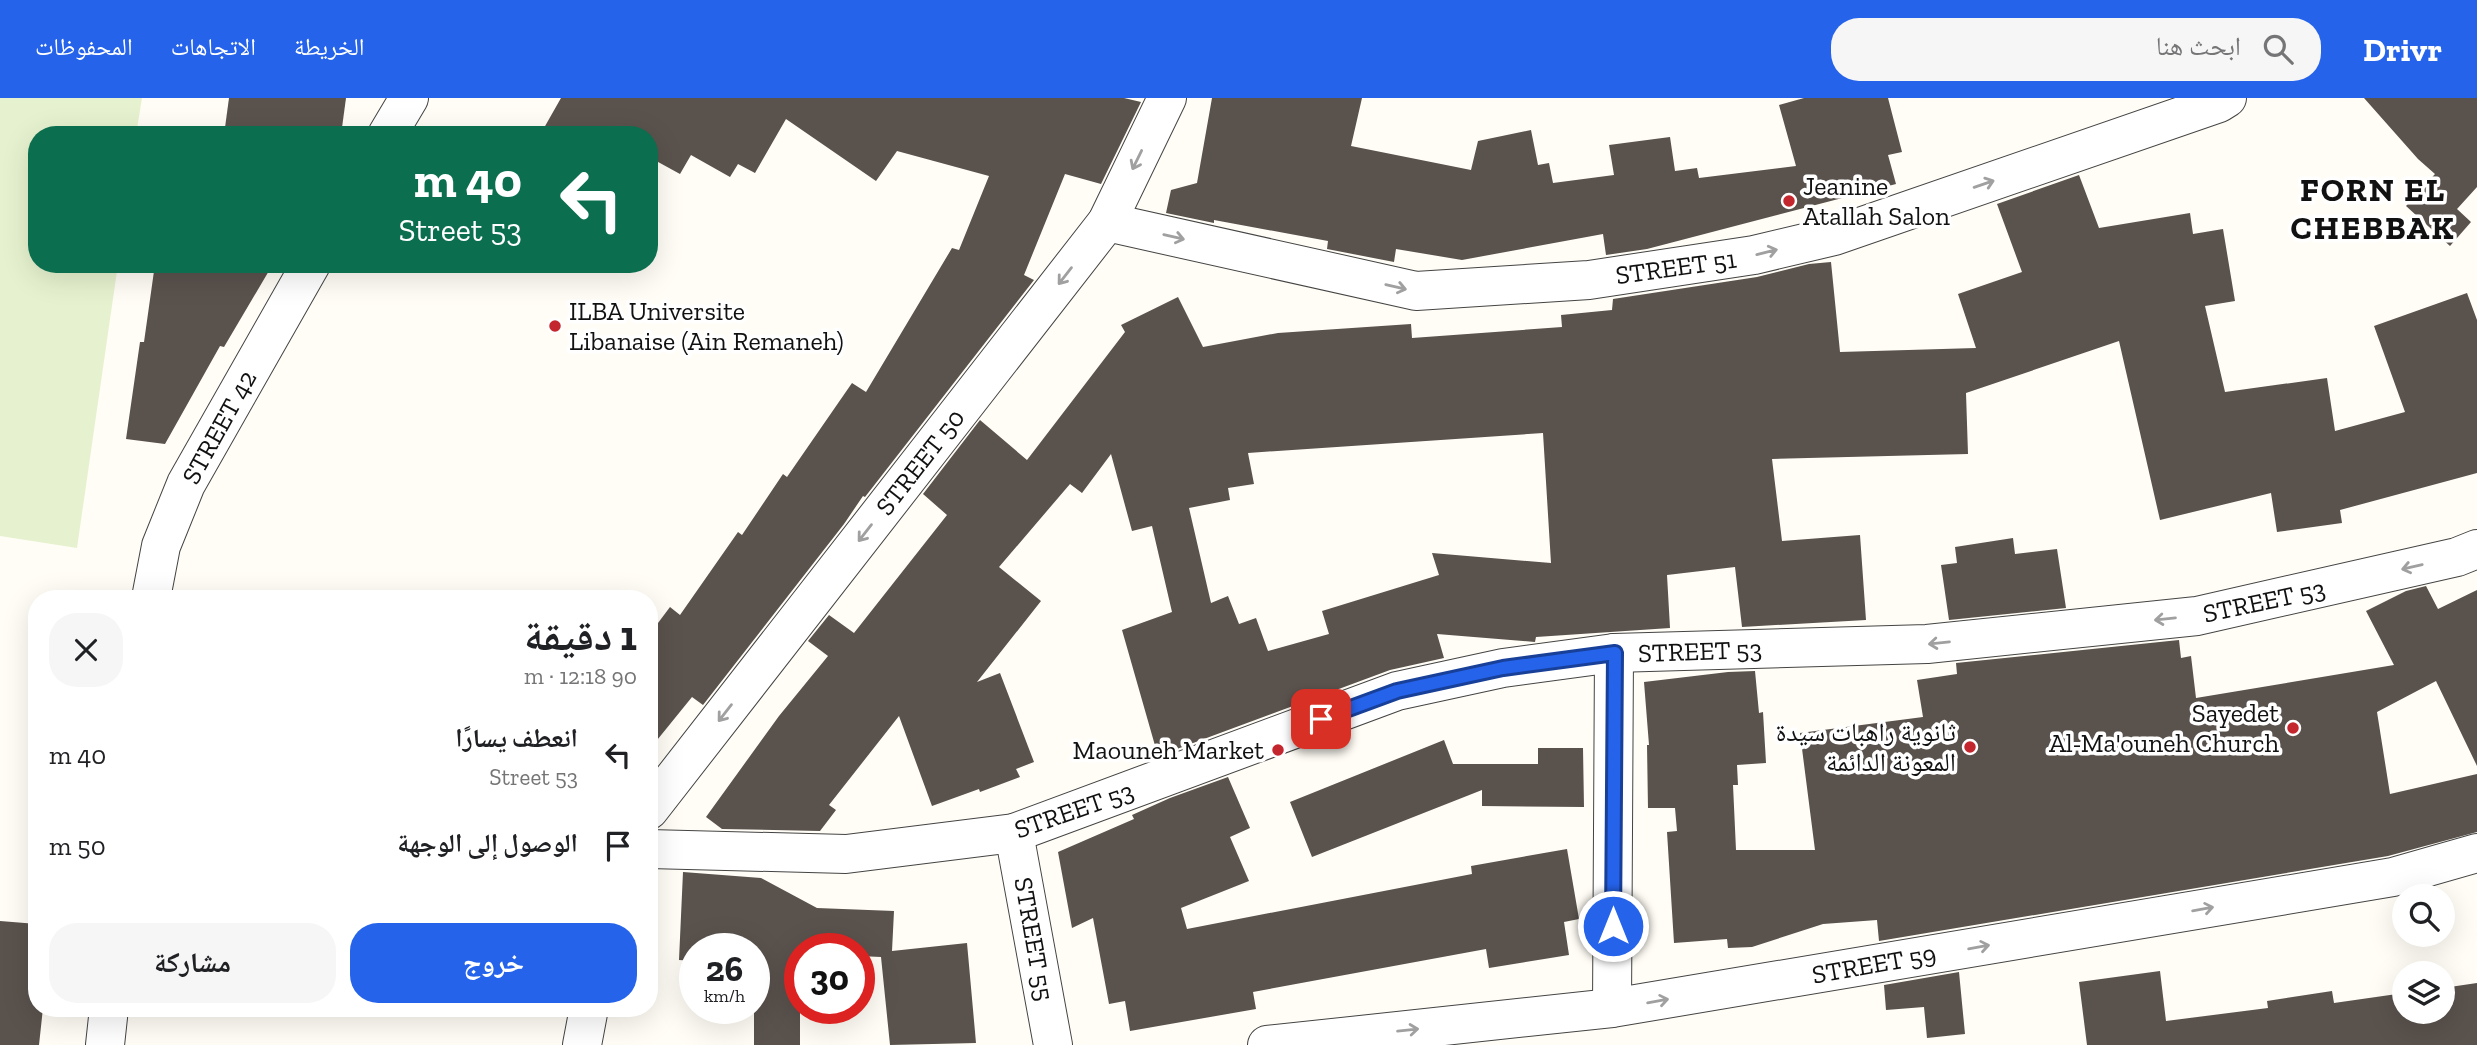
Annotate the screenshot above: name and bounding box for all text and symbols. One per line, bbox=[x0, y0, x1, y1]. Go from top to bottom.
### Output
search box bbox=[1831, 18, 2321, 81]
text: ابحث هنا bbox=[2156, 30, 2241, 62]
icon: search bbox=[2259, 30, 2297, 68]
text: Drivr bbox=[2363, 30, 2442, 69]
text: المحفوظات bbox=[35, 32, 133, 61]
text: الاتجاهات bbox=[171, 32, 256, 61]
text: الخريطة bbox=[294, 32, 365, 61]
one-way arrow bbox=[1130, 148, 1143, 170]
text: 40 m bbox=[414, 151, 522, 210]
icon: left bbox=[546, 154, 637, 245]
place label: Jeanine Atallah Salon bbox=[1803, 170, 1950, 232]
district label: FORN EL CHEBBAK bbox=[2290, 170, 2456, 247]
one-way arrow bbox=[1973, 177, 1995, 190]
marker: Jeanine Atallah Salon bbox=[1781, 193, 1797, 209]
text: Street 53 bbox=[398, 211, 522, 249]
one-way arrow bbox=[1162, 231, 1185, 244]
street label: STREET 51 bbox=[1614, 243, 1738, 291]
one-way arrow bbox=[1755, 245, 1778, 258]
one-way arrow bbox=[1058, 266, 1073, 285]
one-way arrow bbox=[1384, 280, 1407, 294]
place label: ILBA Universite Libanaise (Ain Remaneh) bbox=[569, 295, 844, 357]
marker: ILBA Universite Libanaise (Ain Remaneh) bbox=[547, 318, 563, 334]
street label: STREET 42 bbox=[175, 364, 263, 490]
street label: STREET 50 bbox=[868, 402, 972, 522]
one-way arrow bbox=[858, 523, 873, 542]
one-way arrow bbox=[2401, 561, 2424, 575]
street label: STREET 53 bbox=[2200, 572, 2328, 630]
text: 1 دقيقة bbox=[524, 610, 637, 661]
button: close bbox=[49, 613, 123, 687]
one-way arrow bbox=[2154, 613, 2177, 626]
street label: STREET 53 bbox=[1637, 633, 1763, 669]
one-way arrow bbox=[1928, 637, 1951, 650]
text: 90 m · 12:18 bbox=[524, 662, 637, 690]
pin bbox=[1291, 689, 1351, 749]
place label: Sayedet Al-Ma'ouneh Church bbox=[2049, 697, 2279, 759]
icon: arrive bbox=[1302, 700, 1340, 738]
one-way arrow bbox=[718, 703, 733, 721]
place label: ثانوية راهبات سيدة المعونة الدائمة bbox=[1776, 716, 1956, 778]
marker: Sayedet Al-Ma'ouneh Church bbox=[2285, 720, 2301, 736]
text: انعطف يسارًا bbox=[455, 722, 578, 754]
place label: Maouneh Market bbox=[1073, 734, 1264, 766]
icon: left bbox=[599, 736, 637, 774]
text: 40 m bbox=[49, 739, 106, 771]
marker: ثانوية راهبات سيدة المعونة الدائمة bbox=[1962, 739, 1978, 755]
marker: Maouneh Market bbox=[1270, 742, 1286, 758]
text: Street 53 bbox=[489, 763, 578, 791]
street label: STREET 53 bbox=[1010, 775, 1138, 845]
text: الوصول إلى الوجهة bbox=[397, 827, 578, 859]
icon: arrive bbox=[599, 827, 637, 865]
text: 50 m bbox=[49, 830, 106, 862]
street label: STREET 55 bbox=[1007, 875, 1061, 1003]
map controls bbox=[2392, 884, 2455, 1024]
button: search bbox=[2392, 884, 2455, 947]
position arrow bbox=[1576, 889, 1650, 963]
one-way arrow bbox=[2191, 902, 2214, 915]
button: مشاركة bbox=[49, 923, 336, 1003]
button: خروج bbox=[350, 923, 637, 1003]
speed limit sign: 30 bbox=[784, 933, 875, 1024]
street label: STREET 59 bbox=[1810, 937, 1938, 991]
one-way arrow bbox=[1967, 940, 1990, 953]
text: 26 bbox=[706, 948, 743, 990]
button: layers bbox=[2392, 961, 2455, 1024]
text: km/h bbox=[704, 985, 745, 1007]
one-way arrow bbox=[1646, 994, 1669, 1007]
one-way arrow bbox=[1396, 1023, 1418, 1036]

